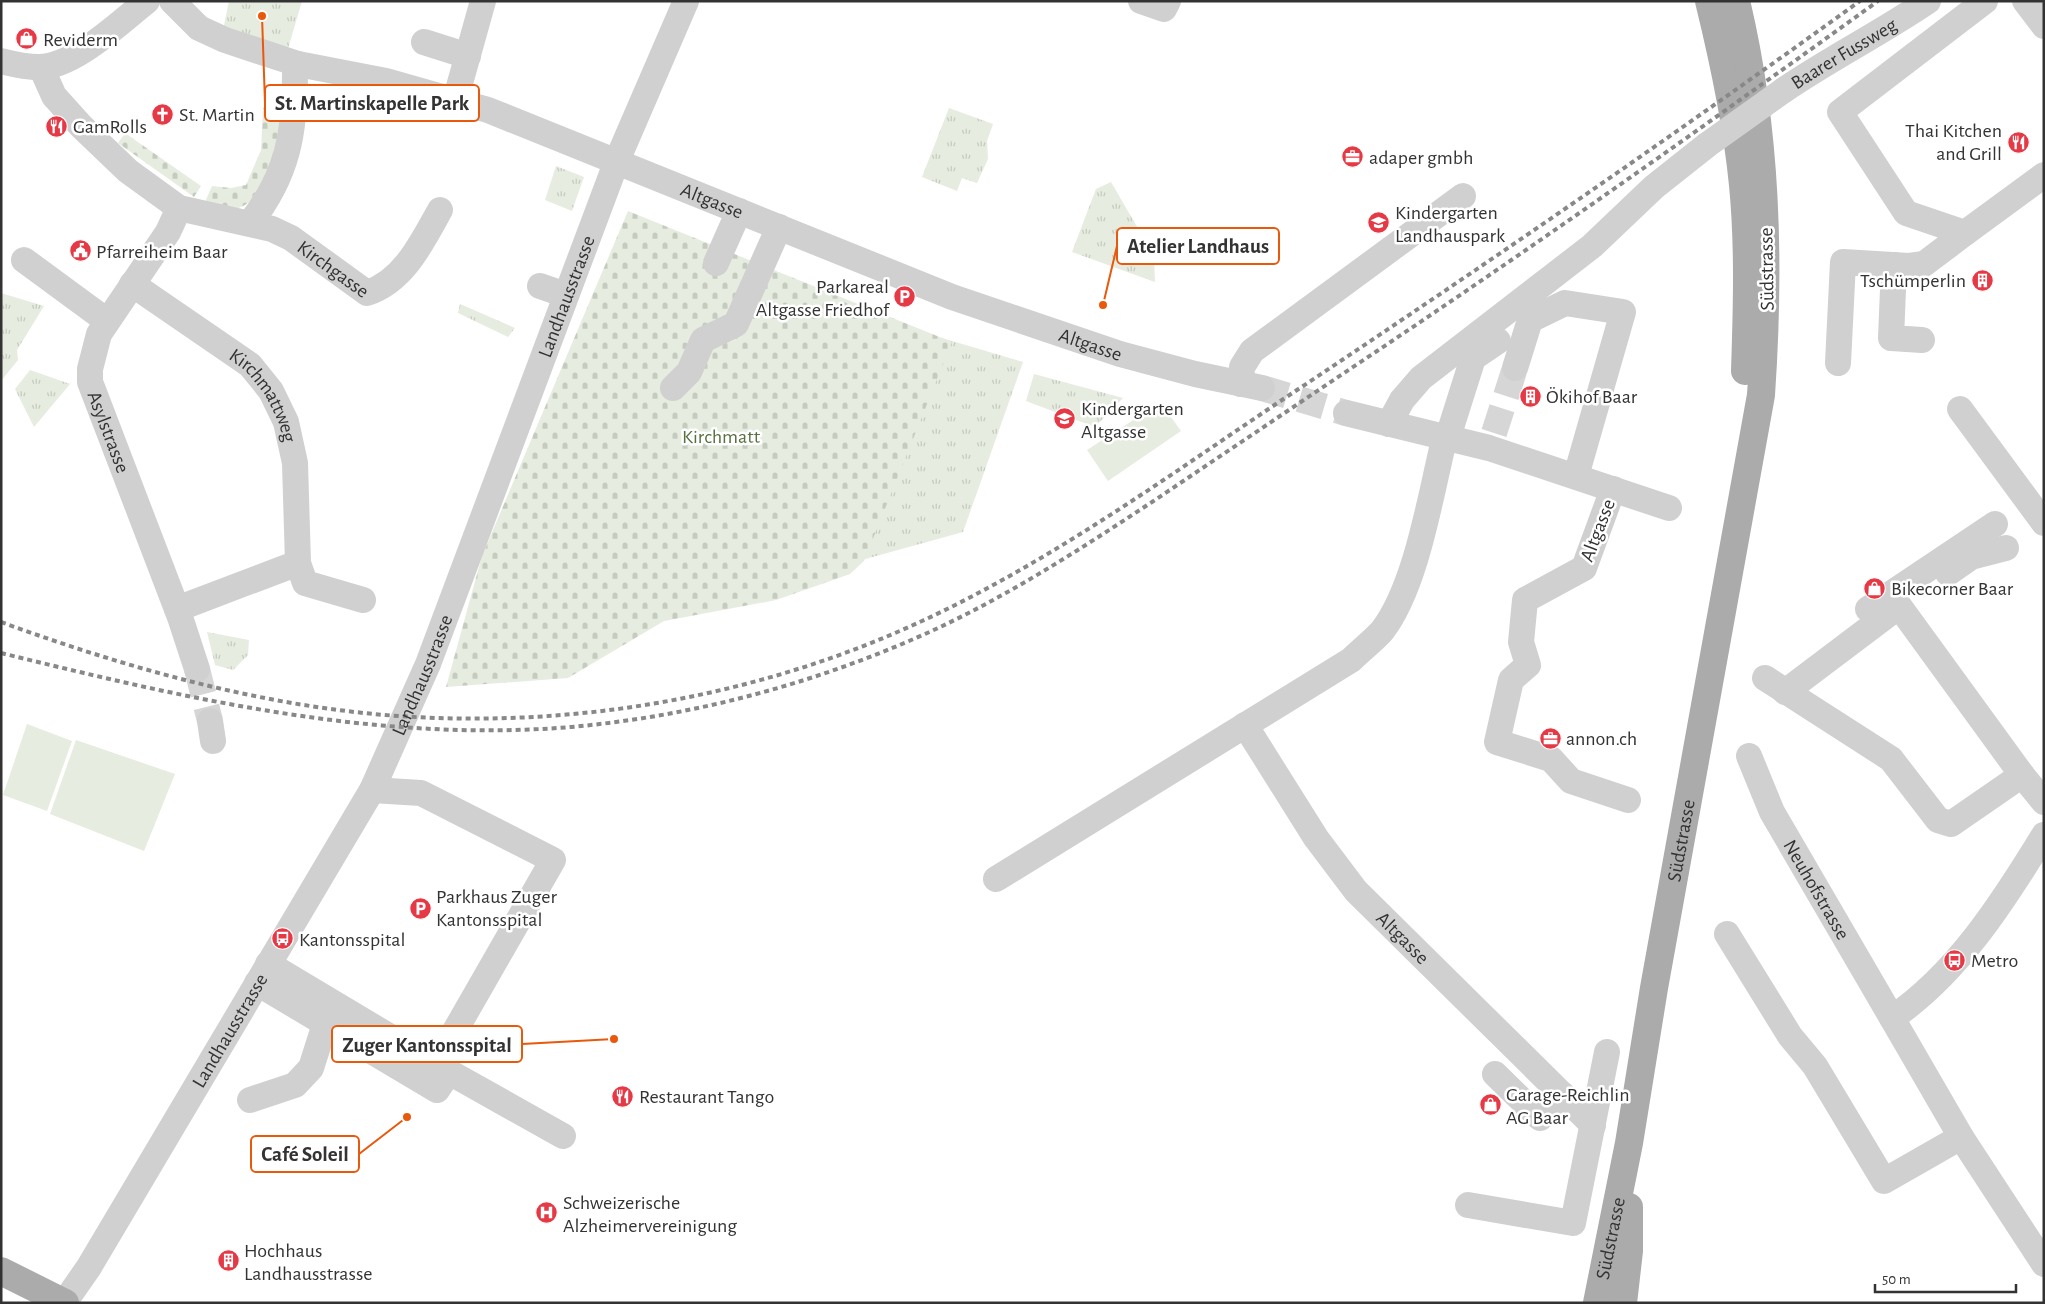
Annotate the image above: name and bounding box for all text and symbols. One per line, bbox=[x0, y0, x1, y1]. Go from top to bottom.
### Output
street label: Baarer Fussweg bbox=[1788, 15, 1901, 93]
shop icon: Reviderm bbox=[15, 27, 39, 51]
place label: Reviderm bbox=[43, 30, 118, 50]
callout: St. Martinskapelle Park bbox=[265, 85, 479, 121]
text: St. Martinskapelle Park bbox=[275, 93, 470, 114]
church icon: St. Martin bbox=[151, 102, 175, 126]
place label: St. Martin bbox=[179, 105, 255, 125]
restaurant icon: GamRolls bbox=[45, 114, 69, 138]
place label: GamRolls bbox=[73, 117, 147, 137]
place label: Thai Kitchen and Grill bbox=[1905, 121, 2002, 164]
restaurant icon: Thai Kitchen and Grill bbox=[2006, 130, 2030, 154]
office icon: adaper gmbh bbox=[1341, 145, 1365, 169]
place label: adaper gmbh bbox=[1369, 148, 1473, 168]
street label: Altgasse bbox=[678, 180, 746, 223]
place label: Kindergarten Landhauspark bbox=[1395, 203, 1505, 246]
school or university icon: Kindergarten Landhauspark bbox=[1367, 211, 1391, 235]
street label: Südstrasse bbox=[1756, 227, 1778, 311]
callout: Atelier Landhaus bbox=[1117, 228, 1279, 264]
street label: Landhausstrasse bbox=[535, 233, 599, 360]
text: Atelier Landhaus bbox=[1127, 236, 1269, 257]
street label: Kirchgasse bbox=[293, 237, 372, 302]
public building icon: Pfarreiheim Baar bbox=[68, 239, 92, 263]
place label: Pfarreiheim Baar bbox=[96, 242, 228, 262]
building icon: Tschümperlin bbox=[1970, 268, 1994, 292]
place label: Tschümperlin bbox=[1860, 271, 1966, 291]
place label: Parkareal Altgasse Friedhof bbox=[756, 277, 890, 320]
parking icon: Parkareal Altgasse Friedhof bbox=[893, 285, 917, 309]
street label: Altgasse bbox=[1056, 325, 1124, 365]
street label: Kirchmattweg bbox=[225, 345, 299, 444]
building icon: Ökihof Baar bbox=[1518, 384, 1542, 408]
place label: Ökihof Baar bbox=[1546, 387, 1638, 407]
street label: Asylstrasse bbox=[83, 388, 133, 476]
place label: Kindergarten Altgasse bbox=[1081, 399, 1184, 442]
school or university icon: Kindergarten Altgasse bbox=[1053, 407, 1077, 431]
park label: Kirchmatt bbox=[682, 427, 761, 447]
street label: Altgasse bbox=[1577, 496, 1619, 564]
shop icon: Bikecorner Baar bbox=[1863, 576, 1887, 600]
place label: Bikecorner Baar bbox=[1891, 579, 2014, 599]
street label: Landhausstrasse bbox=[389, 612, 457, 739]
office icon: annon.ch bbox=[1538, 726, 1562, 750]
place label: annon.ch bbox=[1566, 729, 1637, 749]
street label: Südstrasse bbox=[1664, 798, 1699, 884]
street label: Neuhofstrasse bbox=[1779, 836, 1853, 943]
place label: Parkhaus Zuger Kantonsspital bbox=[436, 887, 557, 930]
parking icon: Parkhaus Zuger Kantonsspital bbox=[408, 896, 432, 920]
street label: Altgasse bbox=[1372, 908, 1433, 968]
bus stop icon: Kantonsspital bbox=[271, 927, 295, 951]
place label: Kantonsspital bbox=[299, 930, 406, 950]
bus stop icon: Metro bbox=[1943, 948, 1967, 972]
place label: Metro bbox=[1971, 951, 2018, 971]
street label: Landhausstrasse bbox=[189, 970, 272, 1091]
callout: Zuger Kantonsspital bbox=[332, 1026, 522, 1062]
text: Zuger Kantonsspital bbox=[342, 1035, 512, 1056]
restaurant icon: Restaurant Tango bbox=[611, 1084, 635, 1108]
place label: Garage-Reichlin AG Baar bbox=[1506, 1085, 1629, 1128]
place label: Restaurant Tango bbox=[639, 1087, 774, 1107]
shop icon: Garage-Reichlin AG Baar bbox=[1478, 1093, 1502, 1117]
callout: Café Soleil bbox=[251, 1136, 359, 1172]
text: Café Soleil bbox=[261, 1144, 349, 1165]
place label: Schweizerische Alzheimervereinigung bbox=[563, 1193, 737, 1236]
street label: Südstrasse bbox=[1593, 1196, 1629, 1281]
hospital icon: Schweizerische Alzheimervereinigung bbox=[535, 1201, 559, 1225]
place label: Hochhaus Landhausstrasse bbox=[244, 1241, 373, 1284]
building icon: Hochhaus Landhausstrasse bbox=[216, 1249, 240, 1273]
scale bar bbox=[1875, 1262, 2016, 1294]
text: 50 m bbox=[1882, 1272, 1911, 1287]

